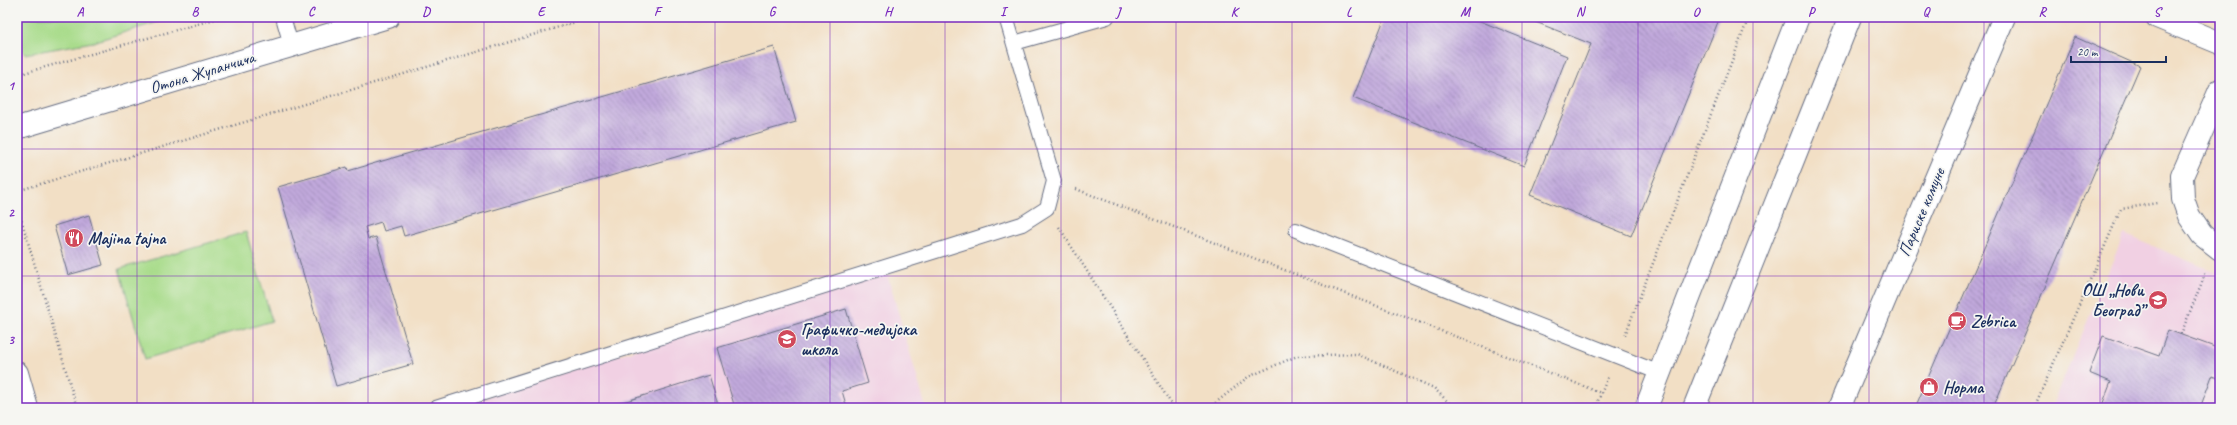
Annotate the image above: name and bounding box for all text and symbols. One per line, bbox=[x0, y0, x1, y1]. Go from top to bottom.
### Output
text: A bbox=[77, 4, 85, 20]
text: B bbox=[192, 4, 200, 20]
text: C bbox=[308, 4, 316, 20]
text: D bbox=[422, 4, 431, 20]
text: E bbox=[538, 4, 547, 20]
text: F bbox=[654, 4, 663, 20]
text: G bbox=[769, 4, 777, 20]
text: H bbox=[884, 4, 894, 20]
text: I bbox=[1000, 4, 1009, 20]
text: J bbox=[1115, 4, 1122, 20]
text: K bbox=[1231, 4, 1241, 20]
text: L bbox=[1346, 4, 1353, 20]
text: M bbox=[1460, 4, 1471, 20]
text: N bbox=[1576, 4, 1587, 20]
text: O bbox=[1693, 4, 1702, 20]
text: P bbox=[1808, 4, 1817, 20]
text: Q bbox=[1923, 4, 1931, 20]
text: R bbox=[2038, 4, 2047, 20]
text: S bbox=[2154, 4, 2164, 20]
scale bar bbox=[2071, 38, 2166, 64]
text: 20 m bbox=[2077, 44, 2099, 60]
street label: Отона Жупанчича bbox=[147, 46, 259, 98]
text: 1 bbox=[8, 78, 16, 94]
street label: Париске комуне bbox=[1893, 164, 1950, 259]
text: 2 bbox=[8, 205, 15, 221]
restaurant icon: Majina tajna bbox=[63, 227, 85, 249]
place label: Majina tajna bbox=[88, 228, 168, 249]
place label: ОШ „Нови Београд” bbox=[2082, 280, 2148, 321]
school or university icon: ОШ „Нови Београд” bbox=[2147, 289, 2169, 311]
cafe icon: Zebrica bbox=[1946, 310, 1968, 332]
place label: Zebrica bbox=[1971, 311, 2017, 332]
place label: Графичко-медијска школа bbox=[801, 319, 918, 360]
school or university icon: Графичко-медијска школа bbox=[776, 328, 798, 350]
text: 3 bbox=[8, 332, 15, 348]
shop icon: Норма bbox=[1918, 376, 1940, 398]
place label: Норма bbox=[1943, 377, 1985, 398]

